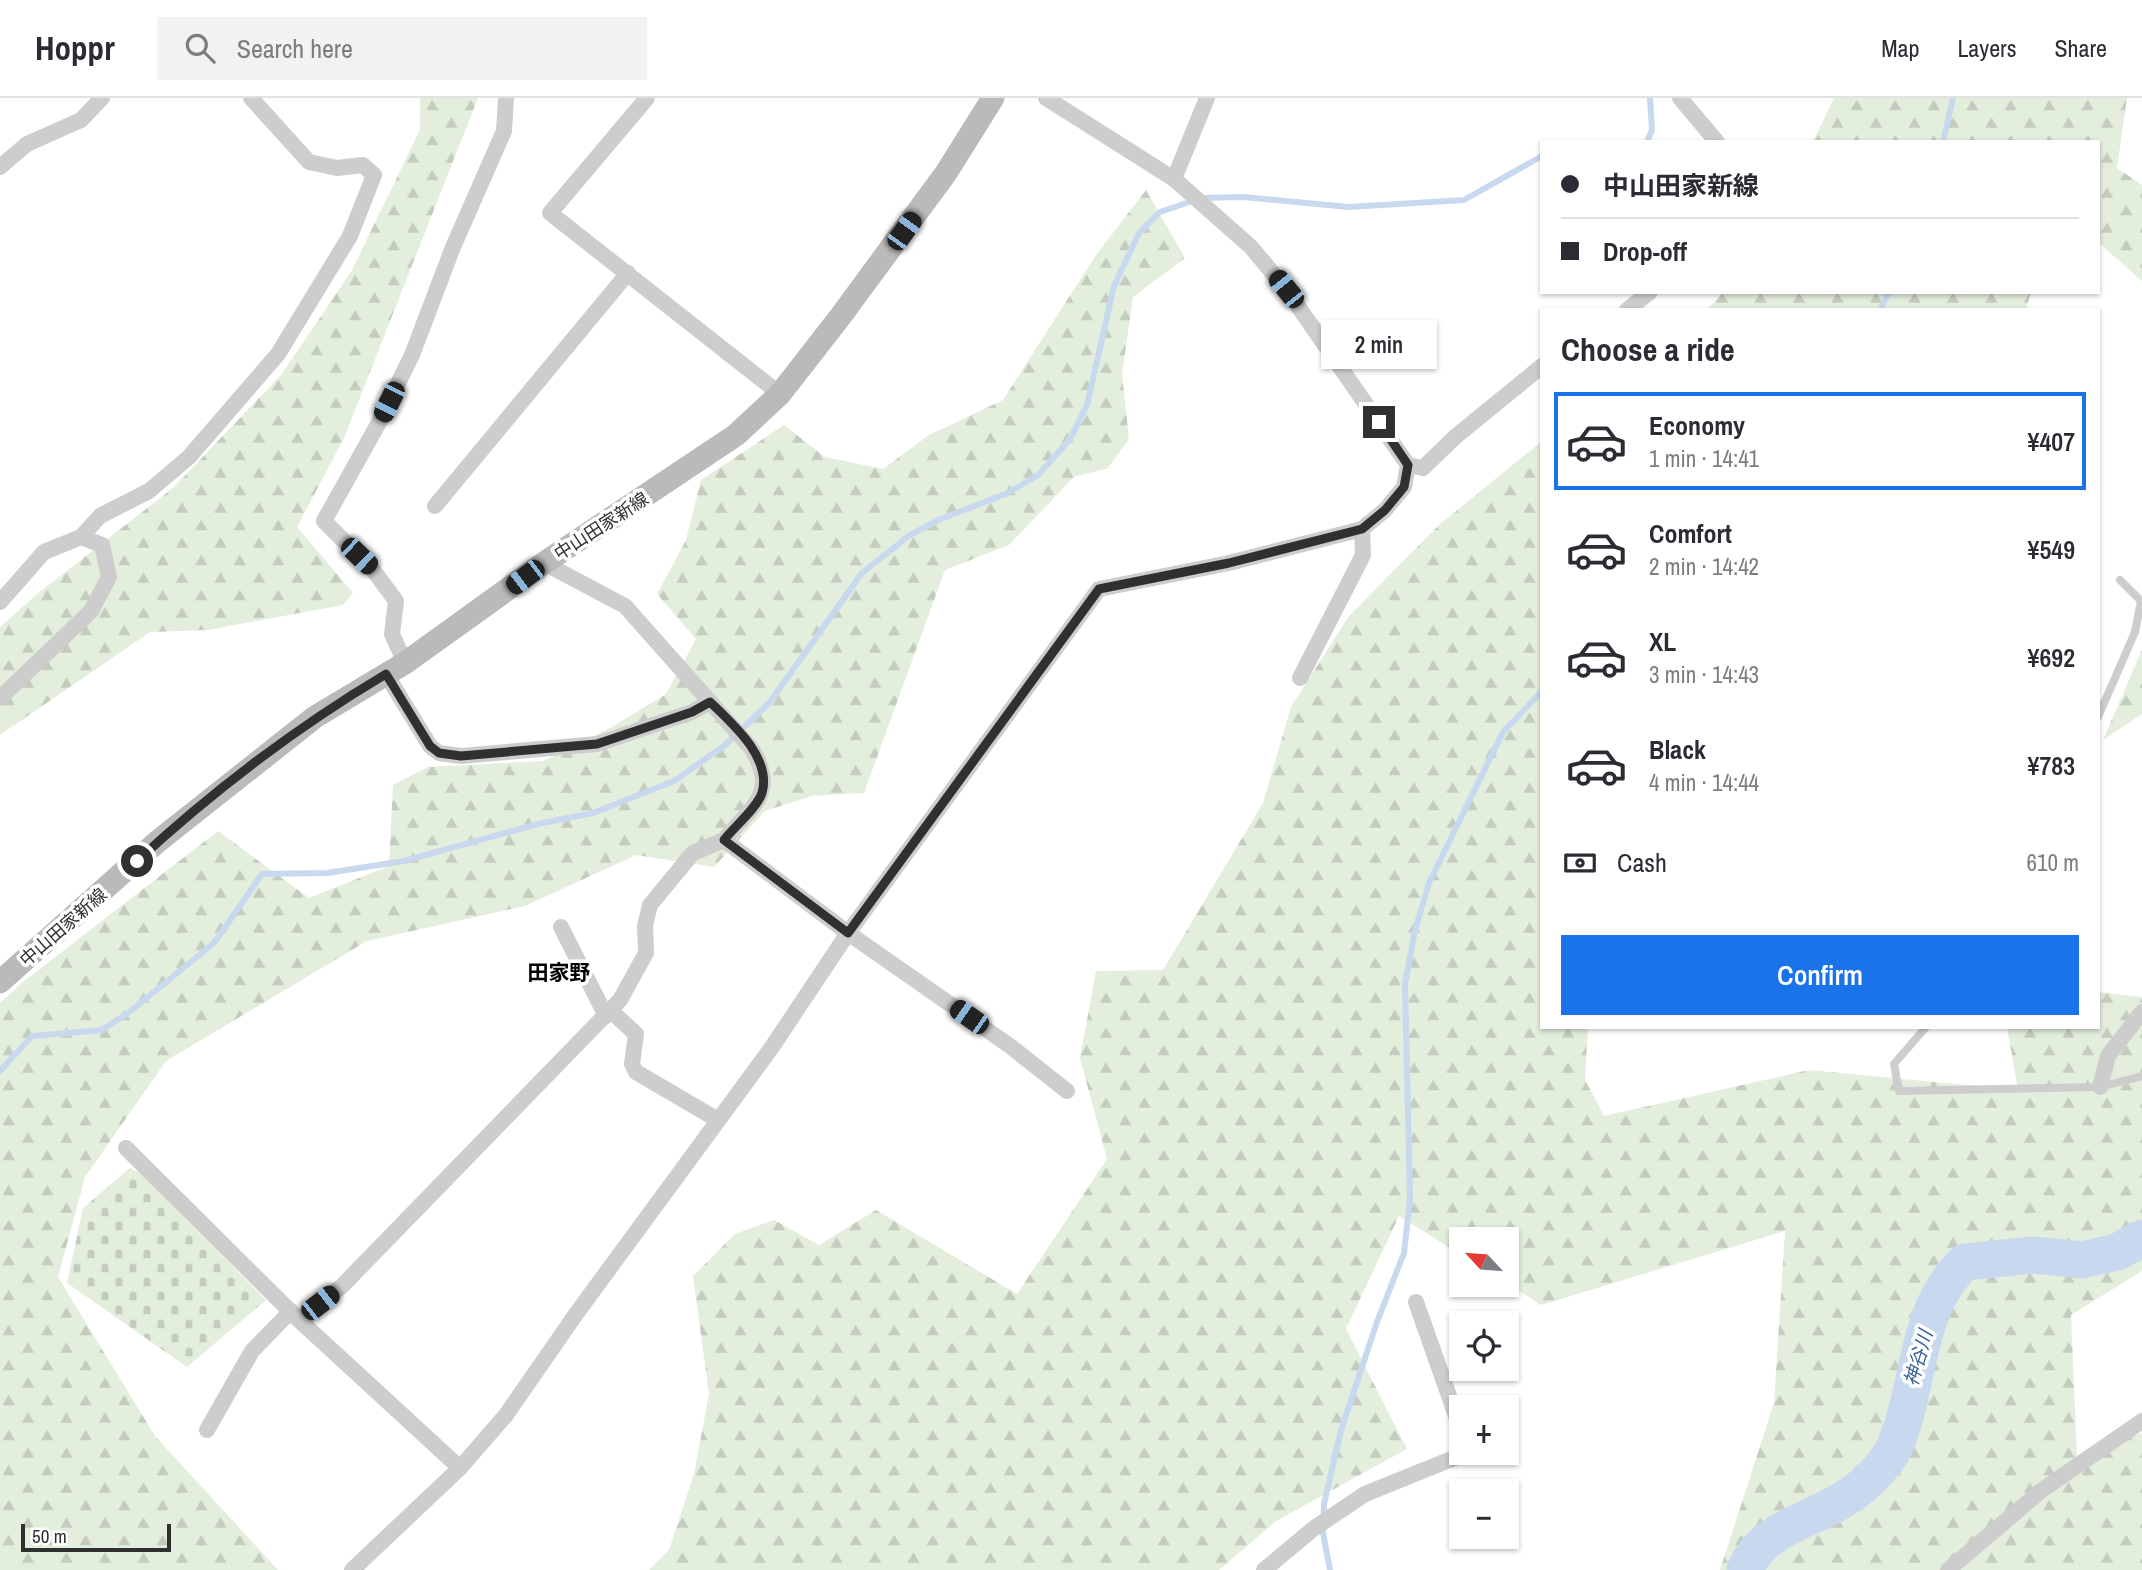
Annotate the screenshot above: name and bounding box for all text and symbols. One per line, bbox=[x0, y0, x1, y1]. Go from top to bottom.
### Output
search box bbox=[157, 17, 647, 80]
text: Hoppr bbox=[35, 26, 115, 70]
icon: search bbox=[181, 29, 219, 67]
text: Search here bbox=[237, 31, 353, 66]
text: Map bbox=[1881, 32, 1919, 64]
text: Layers bbox=[1957, 32, 2016, 64]
text: Share bbox=[2054, 32, 2107, 64]
text: 中山田家新線 bbox=[1603, 168, 1759, 203]
car bbox=[884, 208, 925, 254]
text: Drop-off bbox=[1603, 234, 1687, 269]
car bbox=[1265, 266, 1308, 312]
callout: 2 min bbox=[1321, 320, 1437, 370]
text: Choose a ride bbox=[1561, 328, 1735, 371]
text: 2 min bbox=[1355, 329, 1403, 360]
car bbox=[371, 379, 408, 425]
route end bbox=[1363, 406, 1395, 438]
text: Economy bbox=[1649, 408, 1745, 443]
icon: car bbox=[1565, 410, 1628, 473]
text: ¥407 bbox=[2028, 424, 2075, 459]
text: 1 min · 14:41 bbox=[1649, 443, 1759, 474]
street label: 中山田家新線 bbox=[549, 486, 653, 566]
text: Comfort bbox=[1649, 516, 1732, 551]
icon: car bbox=[1565, 518, 1628, 581]
text: ¥549 bbox=[2028, 532, 2075, 567]
car bbox=[337, 534, 382, 578]
text: 2 min · 14:42 bbox=[1649, 551, 1759, 582]
car bbox=[502, 556, 549, 598]
text: XL bbox=[1649, 624, 1676, 659]
icon: car bbox=[1565, 626, 1628, 689]
text: ¥692 bbox=[2028, 640, 2075, 675]
text: 3 min · 14:43 bbox=[1649, 659, 1759, 690]
text: Black bbox=[1649, 732, 1706, 767]
icon: car bbox=[1565, 734, 1628, 797]
text: ¥783 bbox=[2028, 748, 2075, 783]
text: 4 min · 14:44 bbox=[1649, 767, 1759, 798]
icon: cash bbox=[1561, 844, 1599, 882]
route start bbox=[121, 845, 153, 877]
text: Cash bbox=[1617, 845, 1667, 880]
text: 610 m bbox=[2027, 847, 2079, 878]
street label: 中山田家新線 bbox=[14, 882, 112, 972]
button: Confirm bbox=[1561, 935, 2079, 1015]
district label: 田家野 bbox=[528, 958, 591, 987]
car bbox=[946, 996, 993, 1038]
north arrow bbox=[1449, 1227, 1519, 1297]
map controls bbox=[1449, 1227, 1519, 1549]
car bbox=[297, 1282, 344, 1324]
button: locate bbox=[1449, 1311, 1519, 1381]
water label: 神谷川 bbox=[1898, 1325, 1939, 1389]
button: + bbox=[1449, 1395, 1519, 1465]
button: − bbox=[1449, 1479, 1519, 1549]
scale bar bbox=[21, 1521, 172, 1553]
text: 50 m bbox=[32, 1523, 67, 1549]

